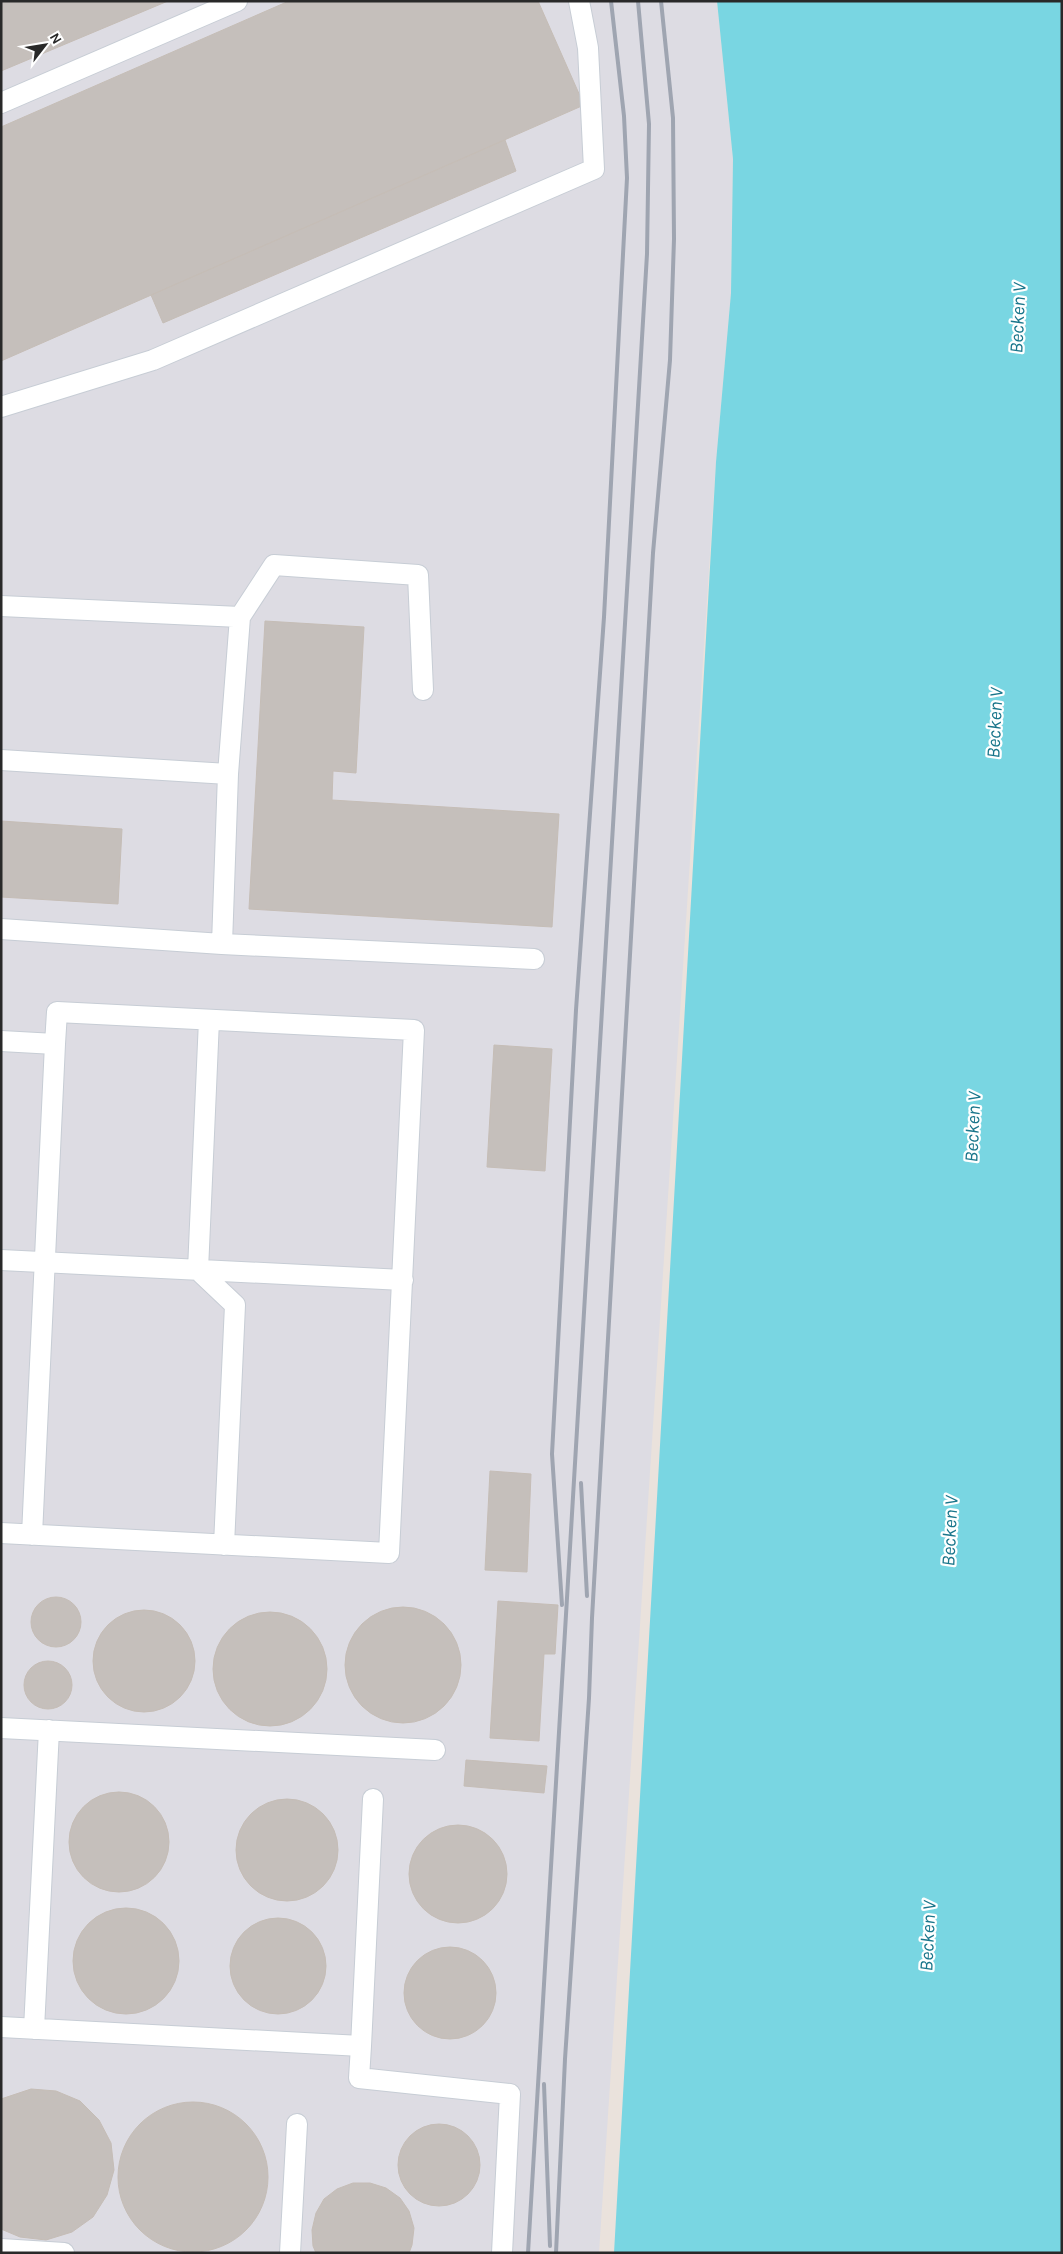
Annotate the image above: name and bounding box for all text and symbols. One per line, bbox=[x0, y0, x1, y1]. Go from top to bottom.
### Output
north arrow bbox=[20, 20, 70, 70]
text: N bbox=[46, 30, 66, 47]
water label: Becken V bbox=[1005, 281, 1031, 354]
water label: Becken V bbox=[982, 686, 1008, 759]
water label: Becken V bbox=[960, 1090, 986, 1163]
water label: Becken V bbox=[937, 1494, 963, 1567]
water label: Becken V bbox=[915, 1899, 941, 1972]

